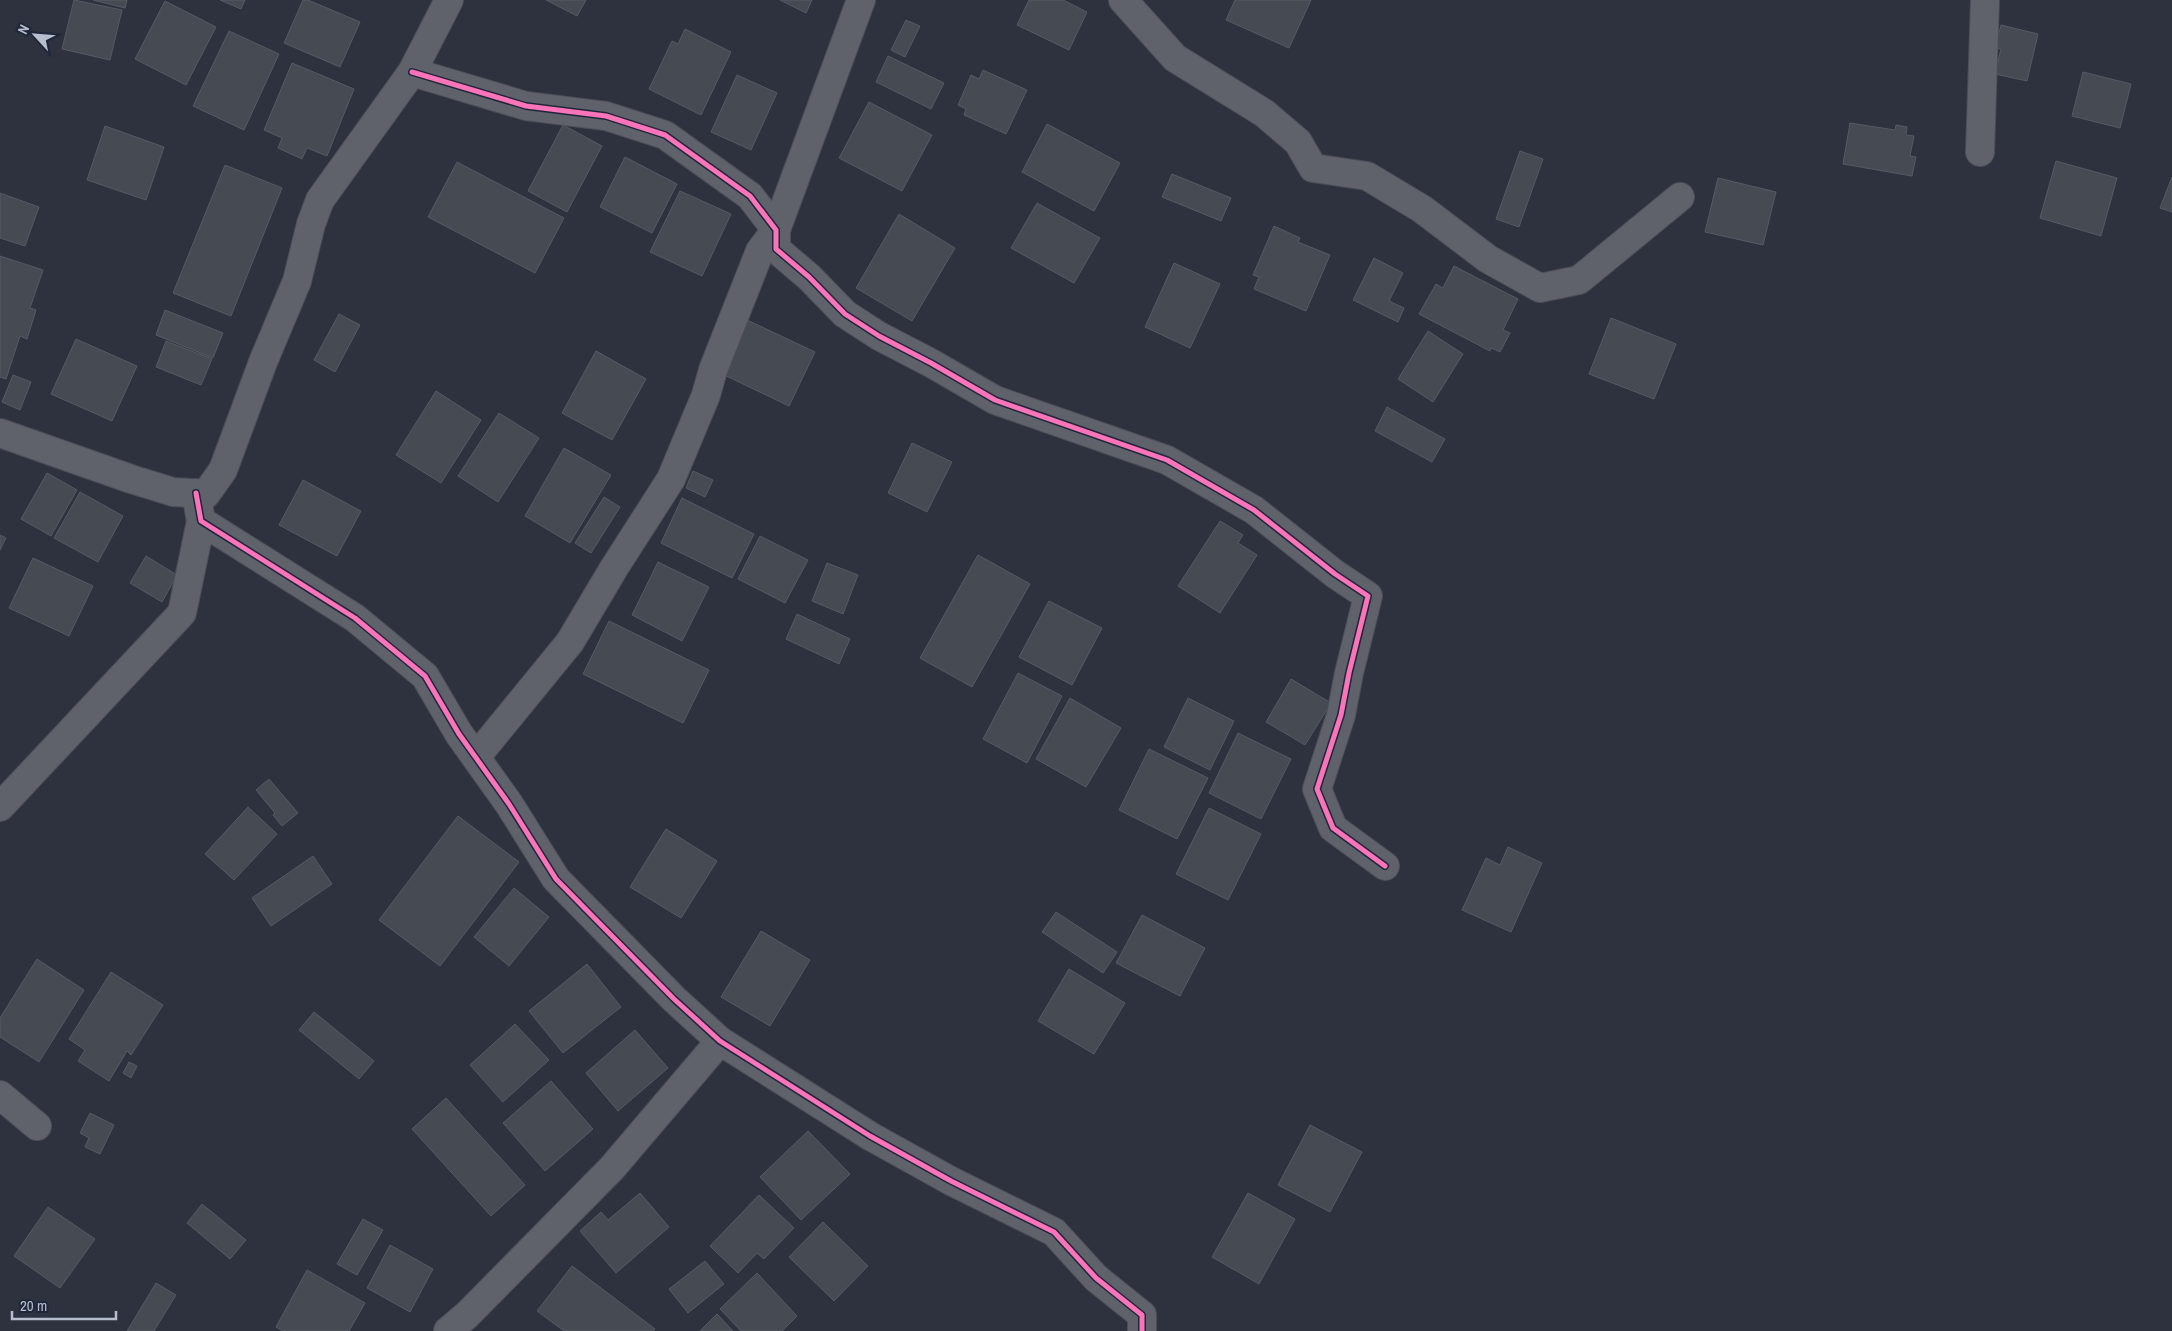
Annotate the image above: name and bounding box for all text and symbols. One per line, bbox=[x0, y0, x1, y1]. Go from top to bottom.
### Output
north arrow bbox=[10, 10, 60, 60]
text: N bbox=[13, 22, 33, 37]
scale bar bbox=[12, 1288, 116, 1320]
text: 20 m bbox=[20, 1295, 47, 1316]

